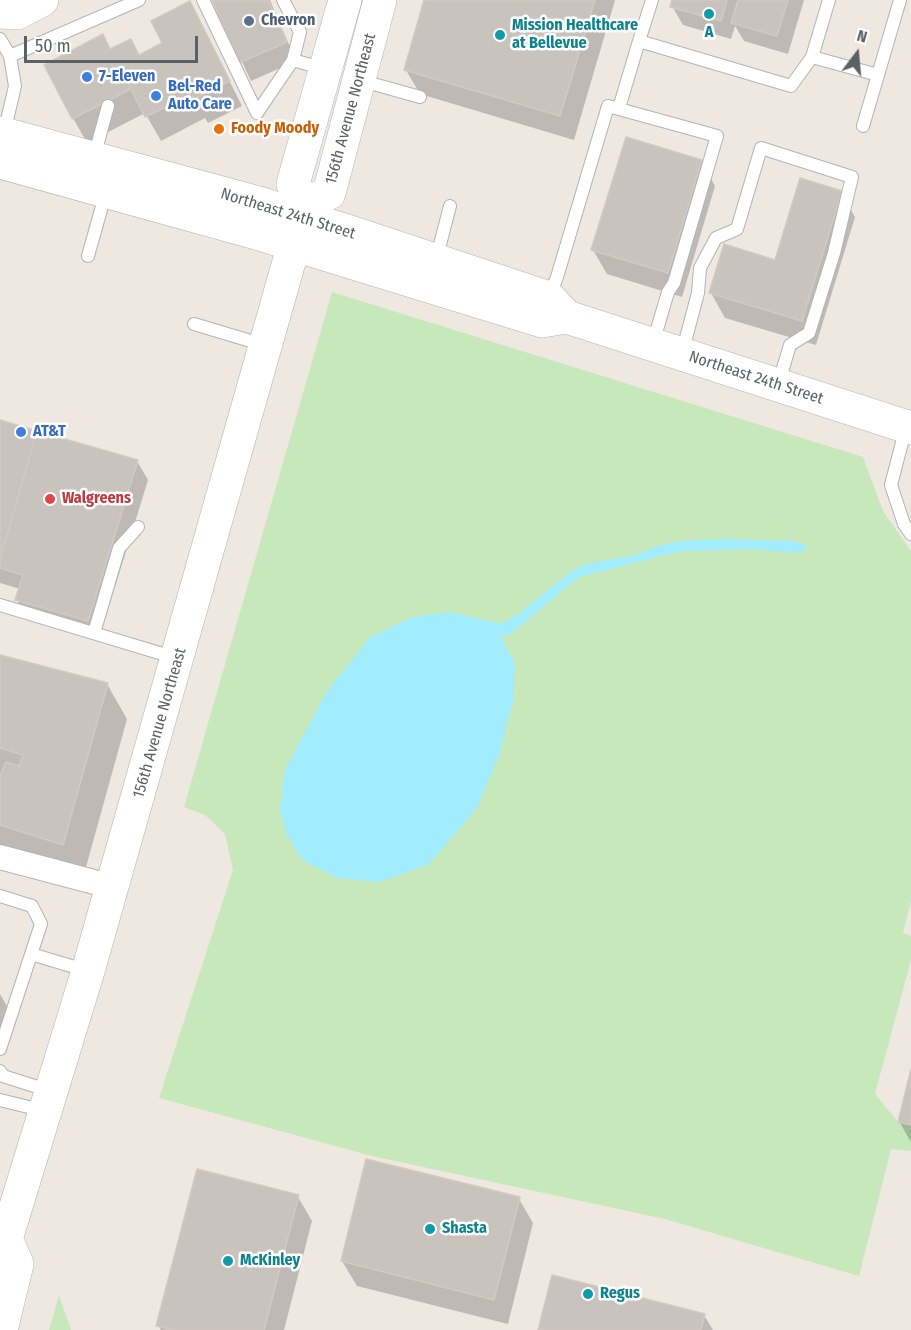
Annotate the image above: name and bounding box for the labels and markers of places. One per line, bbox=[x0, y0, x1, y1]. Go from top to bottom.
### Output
marker: A bbox=[702, 7, 716, 21]
place label: Chevron bbox=[261, 11, 315, 31]
marker: Chevron bbox=[242, 14, 256, 28]
place label: Mission Healthcare at Bellevue bbox=[512, 16, 638, 54]
place label: A bbox=[705, 23, 713, 43]
marker: Mission Healthcare at Bellevue bbox=[493, 28, 507, 42]
place label: 7-Eleven bbox=[99, 67, 155, 87]
marker: 7-Eleven bbox=[80, 70, 94, 84]
place label: Bel-Red Auto Care bbox=[168, 77, 232, 115]
marker: Bel-Red Auto Care bbox=[149, 89, 163, 103]
place label: Foody Moody bbox=[231, 119, 319, 139]
marker: Foody Moody bbox=[212, 122, 226, 136]
place label: AT&T bbox=[33, 422, 66, 442]
marker: AT&T bbox=[14, 425, 28, 439]
place label: Walgreens bbox=[62, 489, 131, 509]
marker: Walgreens bbox=[43, 492, 57, 506]
place label: Shasta bbox=[442, 1219, 487, 1239]
marker: Shasta bbox=[423, 1222, 437, 1236]
place label: McKinley bbox=[240, 1251, 300, 1271]
marker: McKinley bbox=[221, 1254, 235, 1268]
place label: Regus bbox=[600, 1284, 640, 1304]
marker: Regus bbox=[581, 1287, 595, 1301]

